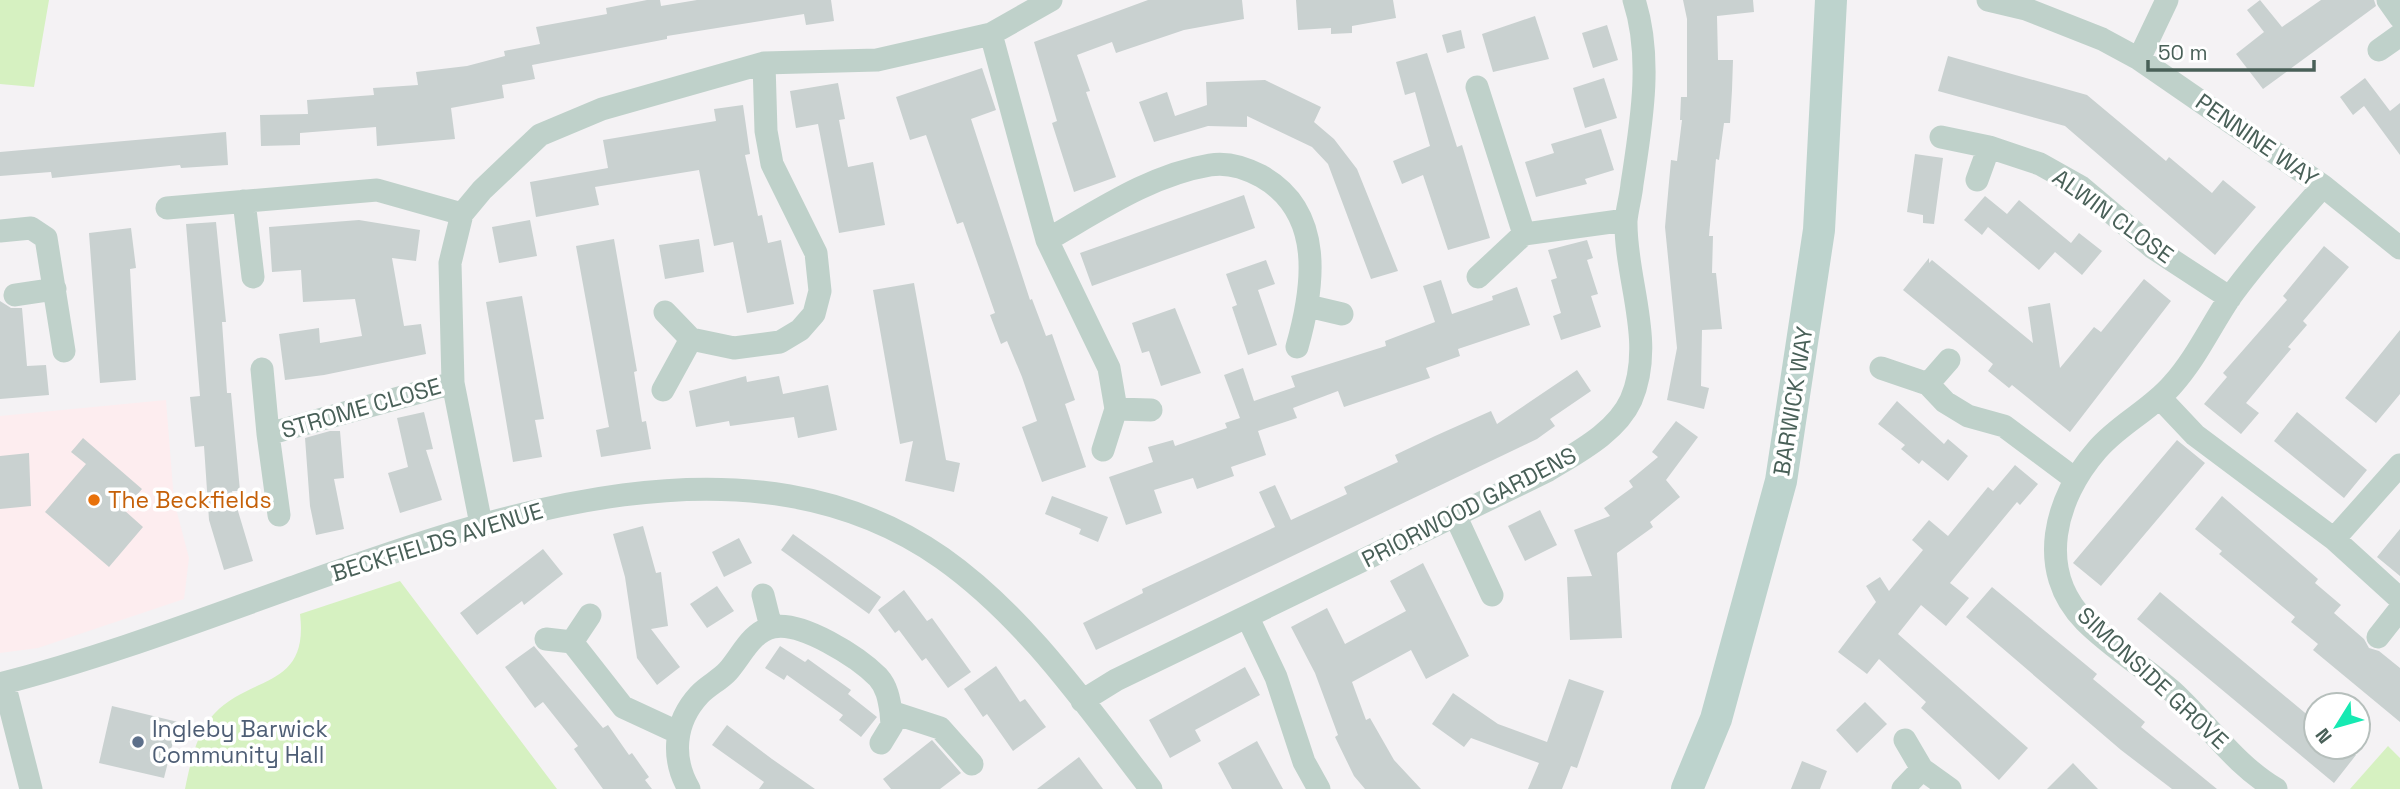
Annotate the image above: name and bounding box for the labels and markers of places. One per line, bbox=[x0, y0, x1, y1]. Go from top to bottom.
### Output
place label: The Beckfields bbox=[108, 485, 272, 515]
marker: The Beckfields bbox=[86, 492, 102, 508]
place label: Ingleby Barwick Community Hall bbox=[152, 714, 328, 770]
marker: Ingleby Barwick Community Hall bbox=[130, 734, 146, 750]

